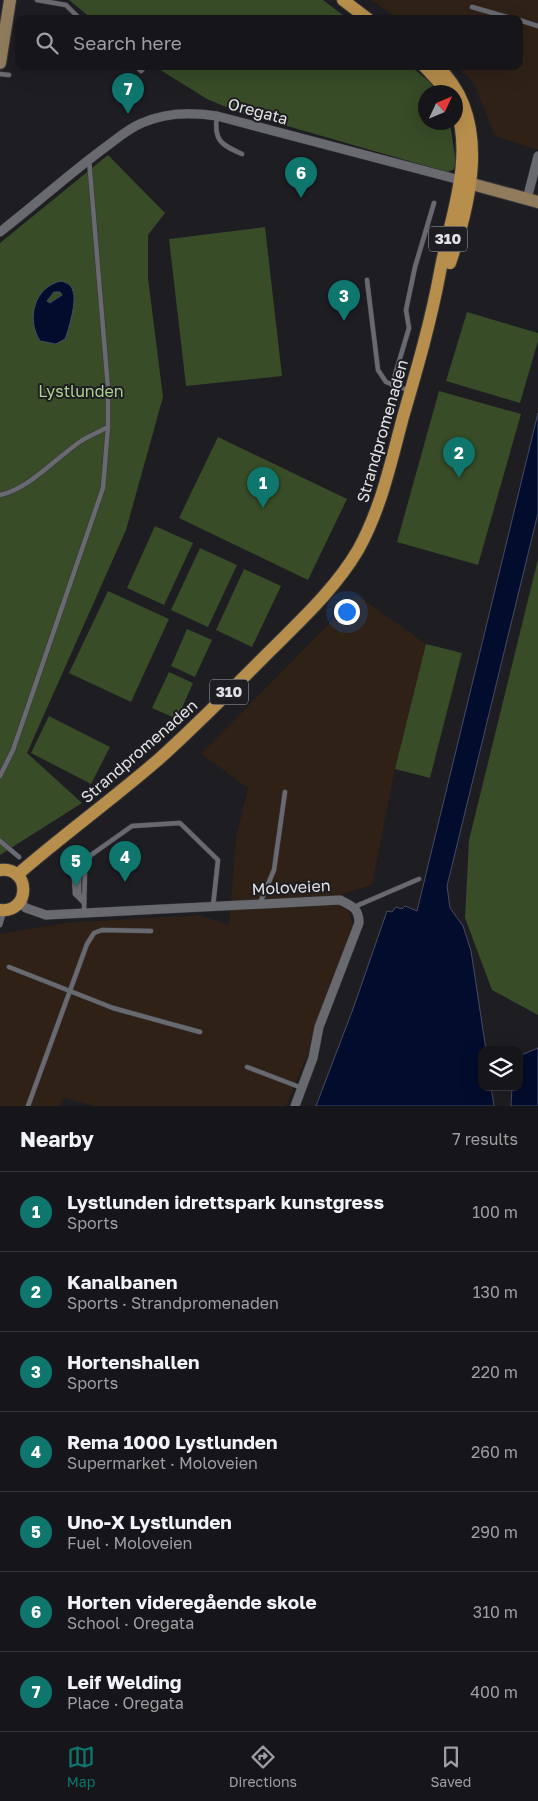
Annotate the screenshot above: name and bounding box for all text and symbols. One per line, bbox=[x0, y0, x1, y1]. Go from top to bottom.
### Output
search box bbox=[15, 15, 523, 70]
icon: search bbox=[33, 29, 61, 57]
text: Search here bbox=[73, 31, 182, 54]
pin: 7 bbox=[112, 73, 144, 114]
north arrow bbox=[418, 85, 463, 130]
street label: Oregata bbox=[226, 93, 290, 129]
pin: 6 bbox=[285, 157, 317, 198]
road number: 310 bbox=[429, 226, 467, 252]
pin: 3 bbox=[328, 280, 360, 321]
street label: Strandpromenaden bbox=[352, 357, 412, 505]
park label: Lystlunden bbox=[38, 381, 124, 401]
pin: 2 bbox=[443, 437, 475, 478]
pin: 1 bbox=[247, 467, 279, 508]
your location bbox=[334, 599, 360, 625]
road number: 310 bbox=[210, 680, 248, 704]
street label: Strandpromenaden bbox=[77, 695, 201, 807]
pin: 4 bbox=[109, 841, 141, 882]
pin: 5 bbox=[60, 845, 92, 886]
street label: Moloveien bbox=[251, 875, 331, 899]
map controls bbox=[478, 1046, 523, 1091]
button: layers bbox=[478, 1046, 523, 1091]
text: Nearby bbox=[20, 1126, 94, 1152]
text: 7 results bbox=[452, 1129, 518, 1149]
text: Lystlunden idrettspark kunstgress bbox=[67, 1190, 384, 1213]
text: 1 bbox=[32, 1202, 40, 1222]
text: 100 m bbox=[472, 1202, 518, 1222]
text: Sports bbox=[67, 1213, 118, 1233]
text: Kanalbanen bbox=[67, 1270, 177, 1293]
text: 2 bbox=[31, 1282, 41, 1302]
text: 130 m bbox=[473, 1282, 518, 1302]
text: Sports · Strandpromenaden bbox=[67, 1293, 279, 1313]
text: Hortenshallen bbox=[67, 1350, 199, 1373]
text: 3 bbox=[31, 1362, 41, 1382]
text: 220 m bbox=[471, 1362, 518, 1382]
text: Sports bbox=[67, 1373, 118, 1393]
text: Rema 1000 Lystlunden bbox=[67, 1430, 278, 1453]
text: 4 bbox=[31, 1442, 41, 1462]
text: 260 m bbox=[471, 1442, 518, 1462]
text: Supermarket · Moloveien bbox=[67, 1453, 258, 1473]
text: Uno-X Lystlunden bbox=[67, 1510, 232, 1533]
text: 5 bbox=[31, 1522, 41, 1542]
text: 290 m bbox=[471, 1522, 518, 1542]
text: Fuel · Moloveien bbox=[67, 1533, 192, 1553]
text: Horten videregående skole bbox=[67, 1590, 317, 1613]
text: 6 bbox=[31, 1602, 41, 1622]
text: 310 m bbox=[473, 1602, 518, 1622]
text: School · Oregata bbox=[67, 1613, 194, 1633]
text: Leif Welding bbox=[67, 1670, 182, 1693]
text: 7 bbox=[32, 1682, 40, 1702]
text: 400 m bbox=[470, 1682, 518, 1702]
text: Place · Oregata bbox=[67, 1693, 184, 1713]
tab: Map bbox=[67, 1743, 95, 1790]
tab: Directions bbox=[229, 1743, 297, 1790]
tab: Saved bbox=[430, 1743, 471, 1790]

